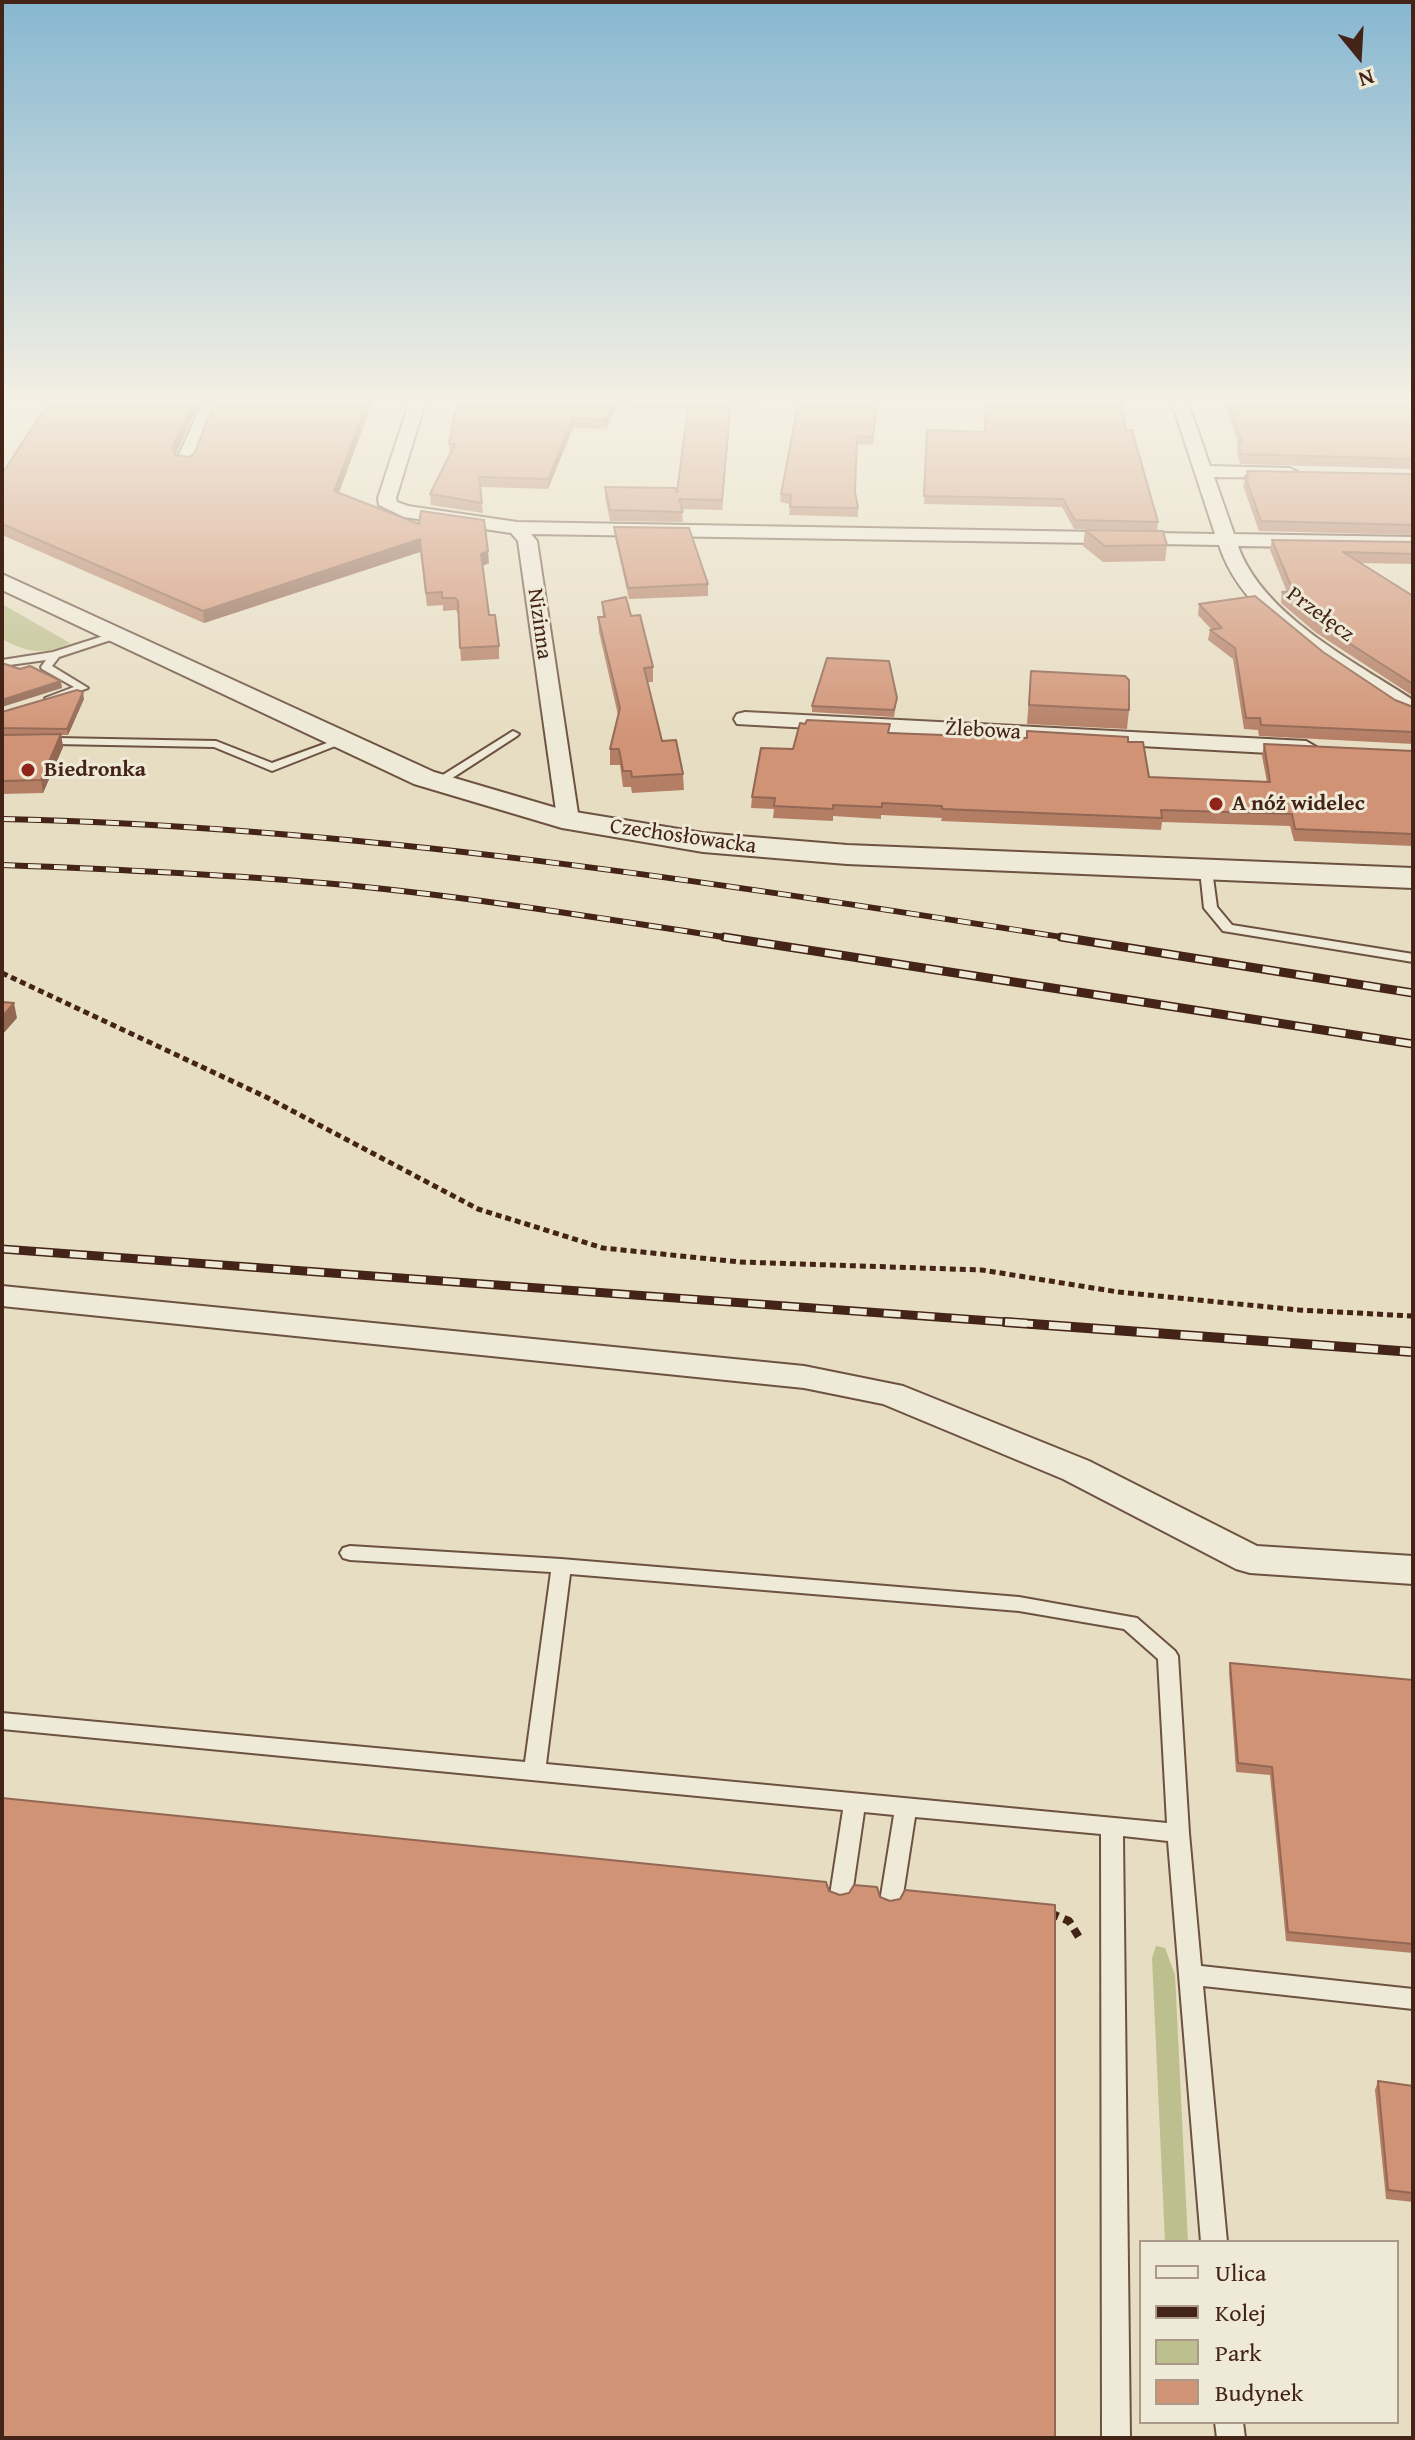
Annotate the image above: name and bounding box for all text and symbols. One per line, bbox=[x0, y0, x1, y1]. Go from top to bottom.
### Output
north arrow bbox=[1319, 16, 1399, 96]
text: N bbox=[1354, 61, 1378, 96]
street label: Przełęcz bbox=[1281, 582, 1359, 648]
street label: Nizinna bbox=[521, 587, 557, 661]
street label: Żlebowa bbox=[944, 716, 1022, 746]
place label: Biedronka bbox=[44, 757, 146, 783]
marker: Biedronka bbox=[19, 761, 37, 779]
place label: A nóż widelec bbox=[1232, 791, 1365, 817]
marker: A nóż widelec bbox=[1207, 795, 1225, 813]
street label: Czechosłowacka bbox=[608, 814, 758, 860]
legend bbox=[1139, 2240, 1399, 2424]
text: Ulica bbox=[1215, 2255, 1266, 2290]
text: Kolej bbox=[1215, 2295, 1266, 2330]
text: Park bbox=[1215, 2335, 1261, 2370]
text: Budynek bbox=[1215, 2375, 1303, 2410]

